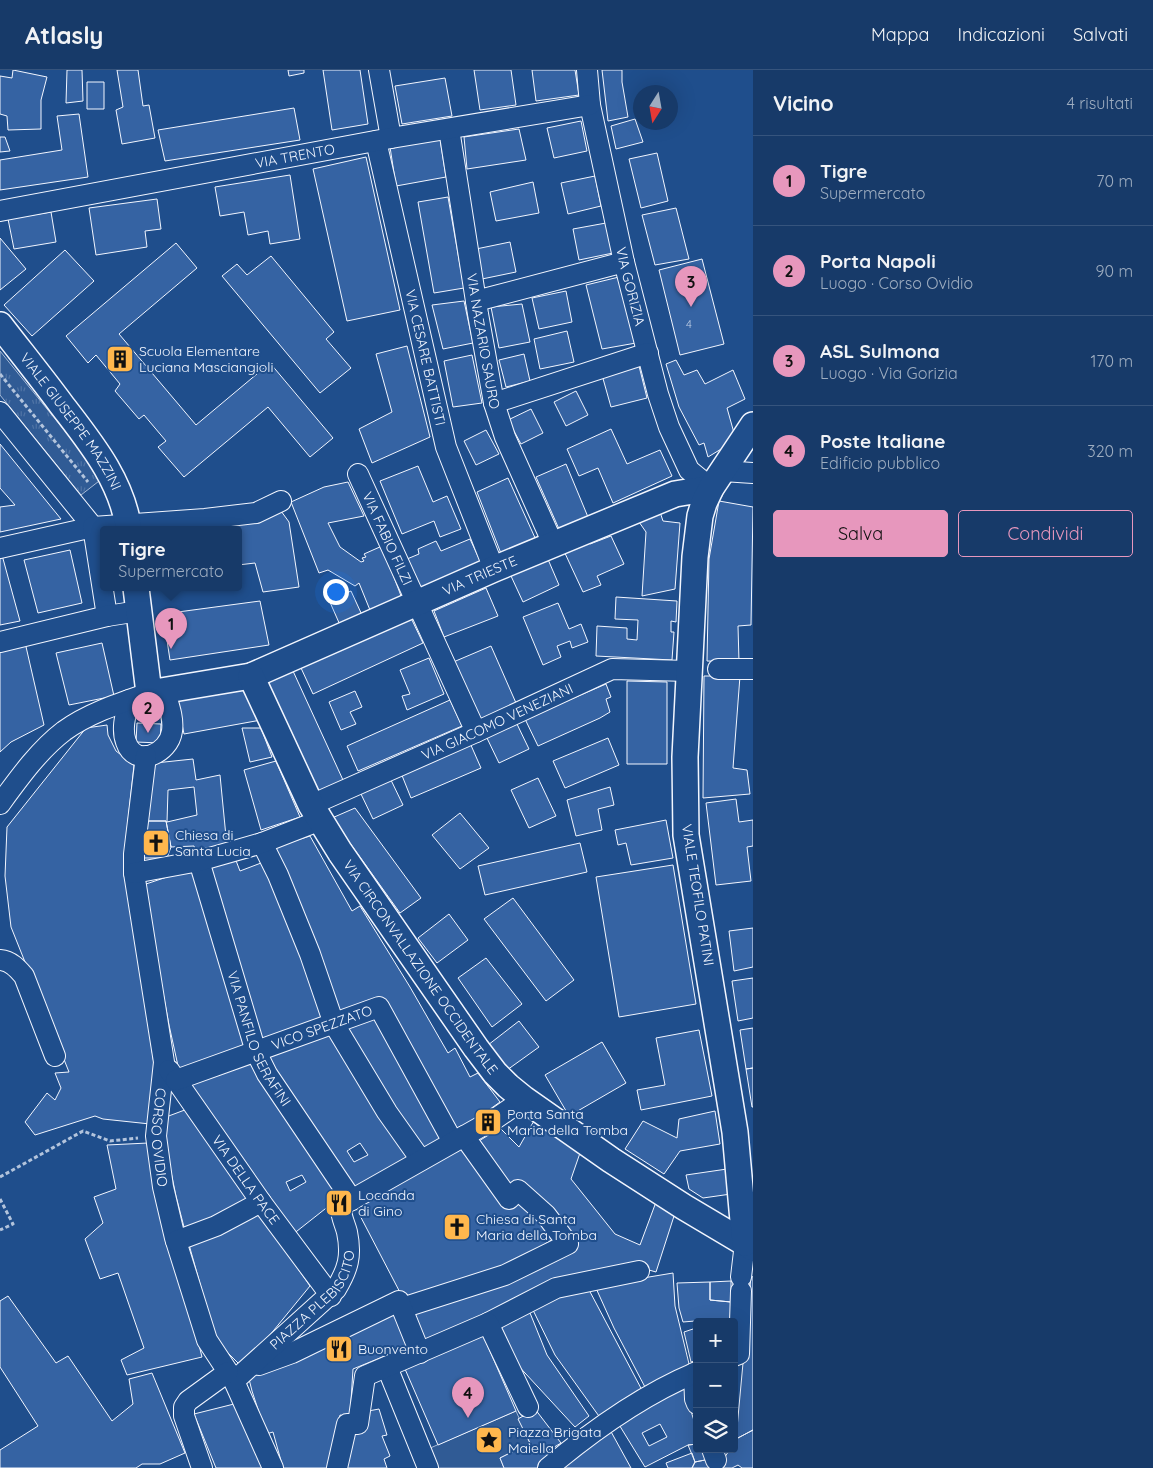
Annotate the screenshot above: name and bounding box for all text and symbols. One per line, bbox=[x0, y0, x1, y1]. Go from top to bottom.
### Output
text: Atlasly bbox=[25, 20, 103, 50]
text: Mappa bbox=[871, 23, 929, 46]
text: Indicazioni bbox=[957, 23, 1045, 46]
text: Salvati bbox=[1073, 23, 1128, 46]
north arrow bbox=[633, 85, 678, 130]
text: Vicino bbox=[773, 90, 834, 116]
text: 4 risultati bbox=[1066, 93, 1133, 113]
street label: VIA TRENTO bbox=[254, 140, 336, 172]
text: Tigre bbox=[820, 159, 868, 183]
text: 1 bbox=[786, 171, 792, 191]
text: 70 m bbox=[1096, 171, 1133, 191]
text: Supermercato bbox=[820, 183, 925, 203]
street label: VIA GORIZIA bbox=[612, 245, 649, 328]
text: Porta Napoli bbox=[820, 249, 936, 273]
text: 2 bbox=[784, 261, 794, 281]
text: 90 m bbox=[1096, 261, 1133, 281]
pin: 3 bbox=[675, 266, 707, 307]
street label: VIA NAZARIO SAURO bbox=[463, 272, 504, 412]
text: Luogo · Corso Ovidio bbox=[820, 273, 973, 293]
street label: VIA CESARE BATTISTI bbox=[401, 288, 450, 427]
house number: 4 bbox=[686, 317, 692, 331]
text: ASL Sulmona bbox=[820, 339, 940, 363]
place label: Scuola Elementare Luciana Masciangioli bbox=[139, 342, 273, 376]
building icon: Scuola Elementare Luciana Masciangioli bbox=[105, 344, 135, 374]
street label: VIALE GIUSEPPE MAZZINI bbox=[16, 349, 126, 493]
text: 3 bbox=[785, 351, 793, 371]
text: 170 m bbox=[1090, 351, 1133, 371]
text: Luogo · Via Gorizia bbox=[820, 363, 958, 383]
text: Poste Italiane bbox=[820, 429, 946, 453]
text: 4 bbox=[784, 441, 794, 461]
text: 320 m bbox=[1087, 441, 1133, 461]
text: Edificio pubblico bbox=[820, 453, 940, 473]
street label: VIA FABIO FILZI bbox=[358, 489, 417, 588]
button: Salva bbox=[773, 510, 948, 557]
button: Condividi bbox=[958, 510, 1133, 557]
popup bbox=[100, 526, 242, 591]
text: Tigre bbox=[118, 537, 166, 561]
street label: VIA TRIESTE bbox=[440, 552, 520, 600]
text: Supermercato bbox=[118, 561, 224, 581]
your location bbox=[323, 579, 349, 605]
pin: 1 bbox=[155, 608, 187, 649]
street label: VIA GIACOMO VENEZIANI bbox=[419, 679, 576, 764]
pin: 2 bbox=[132, 692, 164, 733]
street label: VIALE TEOFILO PATINI bbox=[678, 823, 718, 967]
place label: Chiesa di Santa Lucia bbox=[175, 826, 251, 860]
church icon: Chiesa di Santa Lucia bbox=[141, 828, 171, 858]
street label: VIA CIRCONVALLAZIONE OCCIDENTALE bbox=[339, 856, 502, 1078]
street label: VIA PANFILO SERAFINI bbox=[223, 969, 295, 1110]
street label: VICO SPEZZATO bbox=[269, 1001, 375, 1054]
street label: CORSO OVIDIO bbox=[147, 1087, 172, 1188]
place label: Porta Santa Maria della Tomba bbox=[507, 1105, 628, 1139]
building icon: Porta Santa Maria della Tomba bbox=[473, 1107, 503, 1137]
street label: VIA DELLA PACE bbox=[208, 1132, 284, 1228]
place label: Locanda di Gino bbox=[358, 1186, 415, 1220]
restaurant icon: Locanda di Gino bbox=[324, 1188, 354, 1218]
place label: Chiesa di Santa Maria della Tomba bbox=[476, 1210, 597, 1244]
church icon: Chiesa di Santa Maria della Tomba bbox=[442, 1212, 472, 1242]
street label: PIAZZA PLEBISCITO bbox=[266, 1249, 358, 1353]
map controls bbox=[693, 1318, 738, 1453]
button: + bbox=[693, 1318, 738, 1363]
restaurant icon: Buonvento bbox=[324, 1334, 354, 1364]
place label: Buonvento bbox=[358, 1340, 428, 1358]
button: − bbox=[693, 1363, 738, 1408]
pin: 4 bbox=[452, 1377, 484, 1418]
button: layers bbox=[693, 1408, 738, 1453]
place label: Piazza Brigata Maiella bbox=[508, 1423, 601, 1457]
place icon: Piazza Brigata Maiella bbox=[474, 1425, 504, 1455]

